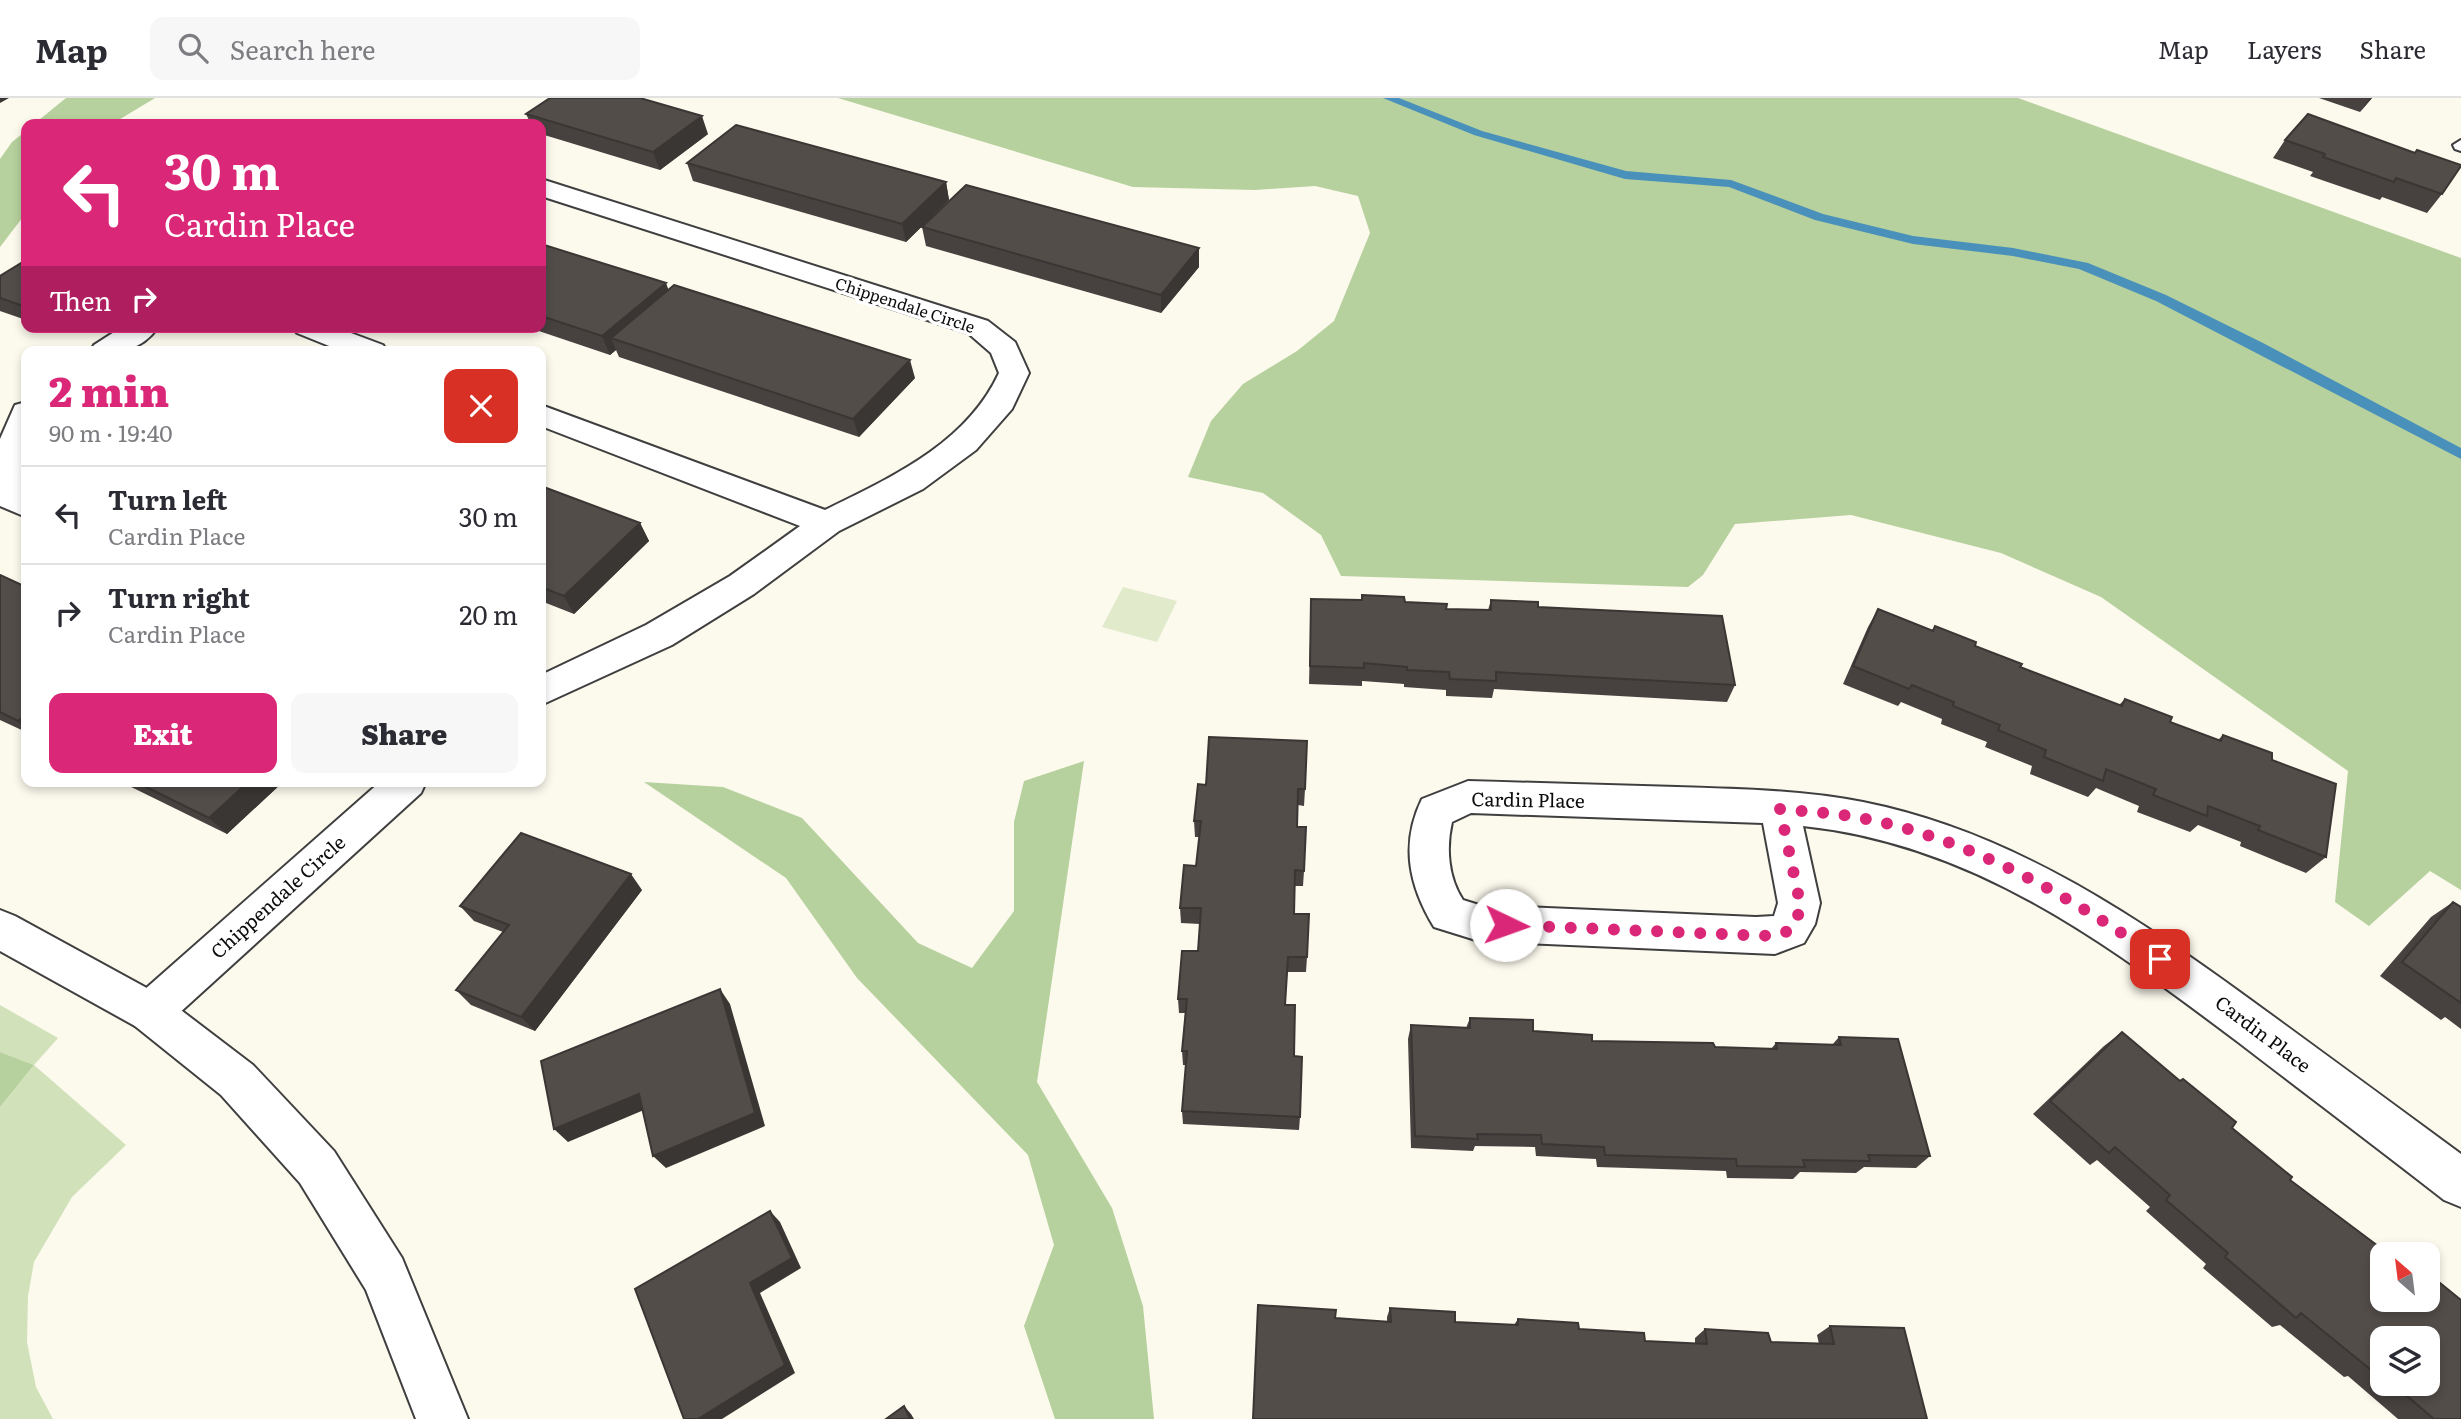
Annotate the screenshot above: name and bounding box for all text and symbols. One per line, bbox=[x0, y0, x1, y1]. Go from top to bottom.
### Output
search box bbox=[150, 17, 640, 80]
text: Map bbox=[35, 24, 108, 73]
icon: search bbox=[174, 29, 212, 67]
text: Search here bbox=[230, 29, 376, 68]
text: Map bbox=[2158, 31, 2209, 66]
text: Layers bbox=[2247, 31, 2321, 66]
text: Share bbox=[2359, 31, 2426, 66]
text: 30 m bbox=[164, 132, 280, 205]
icon: left bbox=[49, 147, 140, 238]
text: Cardin Place bbox=[164, 199, 355, 247]
street label: Chippendale Circle bbox=[832, 270, 978, 338]
text: Then bbox=[49, 280, 111, 319]
icon: right bbox=[125, 280, 163, 318]
text: 2 min bbox=[49, 358, 169, 420]
button: close bbox=[444, 369, 518, 443]
text: 90 m · 19:40 bbox=[49, 415, 173, 449]
text: Turn left bbox=[108, 479, 227, 518]
icon: left bbox=[49, 496, 87, 534]
text: 30 m bbox=[458, 496, 518, 535]
text: Cardin Place bbox=[108, 518, 245, 552]
text: Turn right bbox=[108, 577, 250, 616]
icon: right bbox=[49, 594, 87, 632]
text: 20 m bbox=[459, 594, 518, 633]
text: Cardin Place bbox=[108, 616, 245, 650]
button: Exit bbox=[49, 693, 277, 773]
button: Share bbox=[291, 693, 518, 773]
street label: Cardin Place bbox=[1471, 784, 1585, 814]
street label: Chippendale Circle bbox=[204, 828, 351, 965]
position arrow bbox=[1469, 888, 1543, 962]
pin bbox=[2130, 929, 2190, 989]
icon: arrive bbox=[2141, 940, 2179, 978]
street label: Cardin Place bbox=[2210, 988, 2317, 1079]
north arrow bbox=[2370, 1242, 2440, 1312]
map controls bbox=[2370, 1242, 2440, 1396]
button: layers bbox=[2370, 1326, 2440, 1396]

